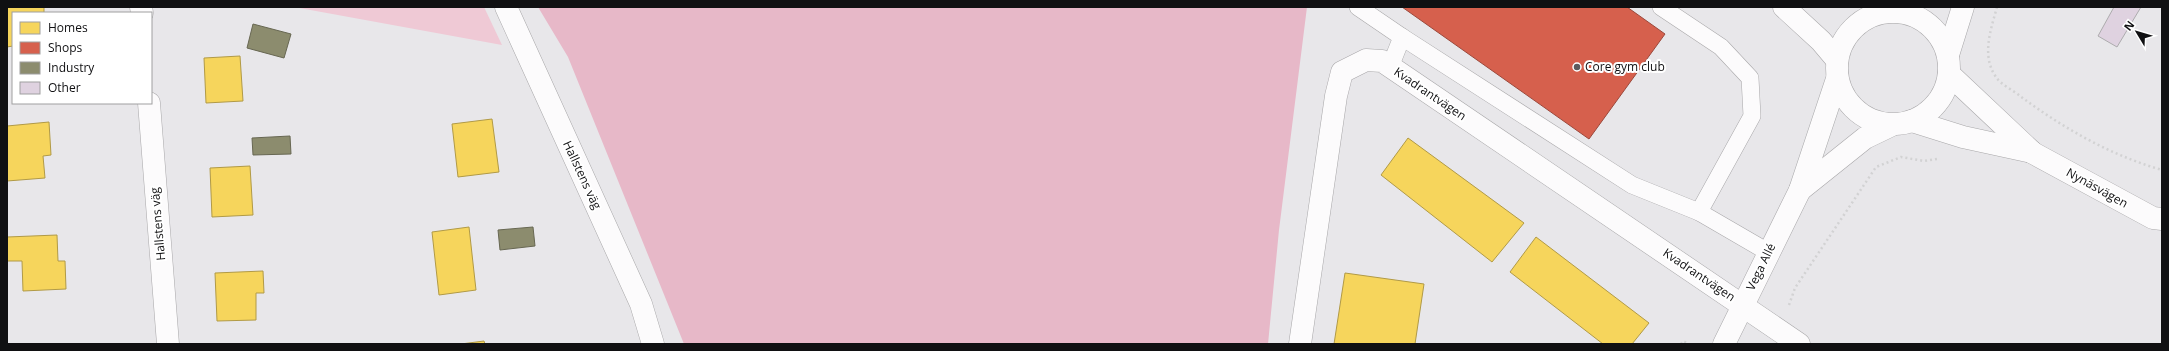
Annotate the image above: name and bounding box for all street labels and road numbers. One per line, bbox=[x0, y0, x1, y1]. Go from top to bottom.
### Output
street label: Kvadrantvägen bbox=[1391, 63, 1470, 124]
street label: Hallstens väg bbox=[559, 138, 606, 212]
street label: Nynäsvägen bbox=[2063, 164, 2131, 211]
street label: Hallstens väg bbox=[146, 186, 169, 261]
street label: Vega Allé bbox=[1742, 240, 1779, 293]
street label: Kvadrantvägen bbox=[1660, 244, 1739, 305]

